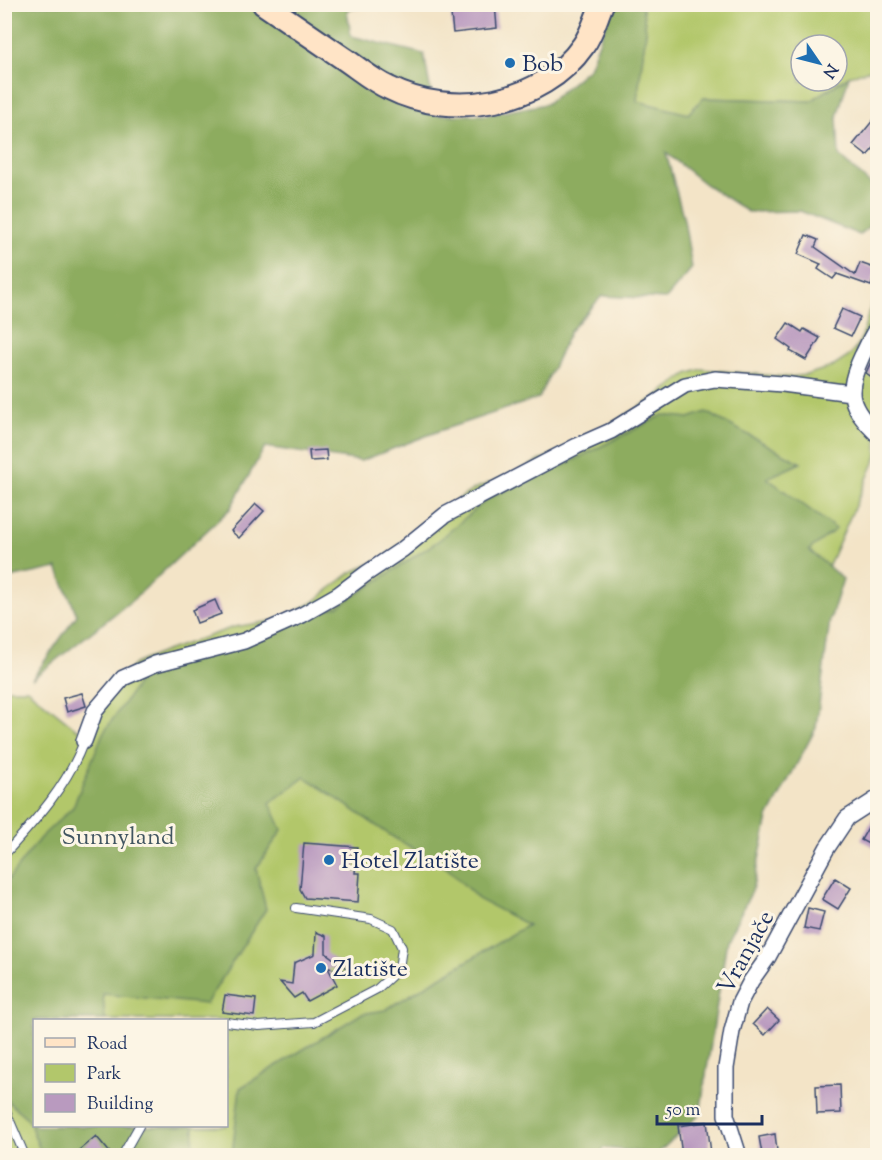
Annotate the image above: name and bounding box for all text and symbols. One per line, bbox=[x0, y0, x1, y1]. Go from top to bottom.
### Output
north arrow bbox=[789, 33, 849, 93]
place label: Bob bbox=[522, 48, 563, 82]
marker: Bob bbox=[503, 56, 517, 70]
text: N bbox=[816, 58, 842, 82]
park label: Sunnyland bbox=[62, 821, 175, 855]
place label: Hotel Zlatište bbox=[341, 845, 479, 879]
marker: Hotel Zlatište bbox=[322, 853, 336, 867]
street label: Vranjače bbox=[710, 905, 784, 1001]
place label: Zlatište bbox=[333, 953, 408, 987]
marker: Zlatište bbox=[314, 961, 328, 975]
legend bbox=[33, 1019, 228, 1127]
text: Road bbox=[87, 1032, 127, 1058]
text: Park bbox=[87, 1062, 122, 1088]
scale bar bbox=[657, 1088, 762, 1126]
text: Building bbox=[87, 1092, 153, 1118]
text: 50 m bbox=[665, 1098, 701, 1124]

